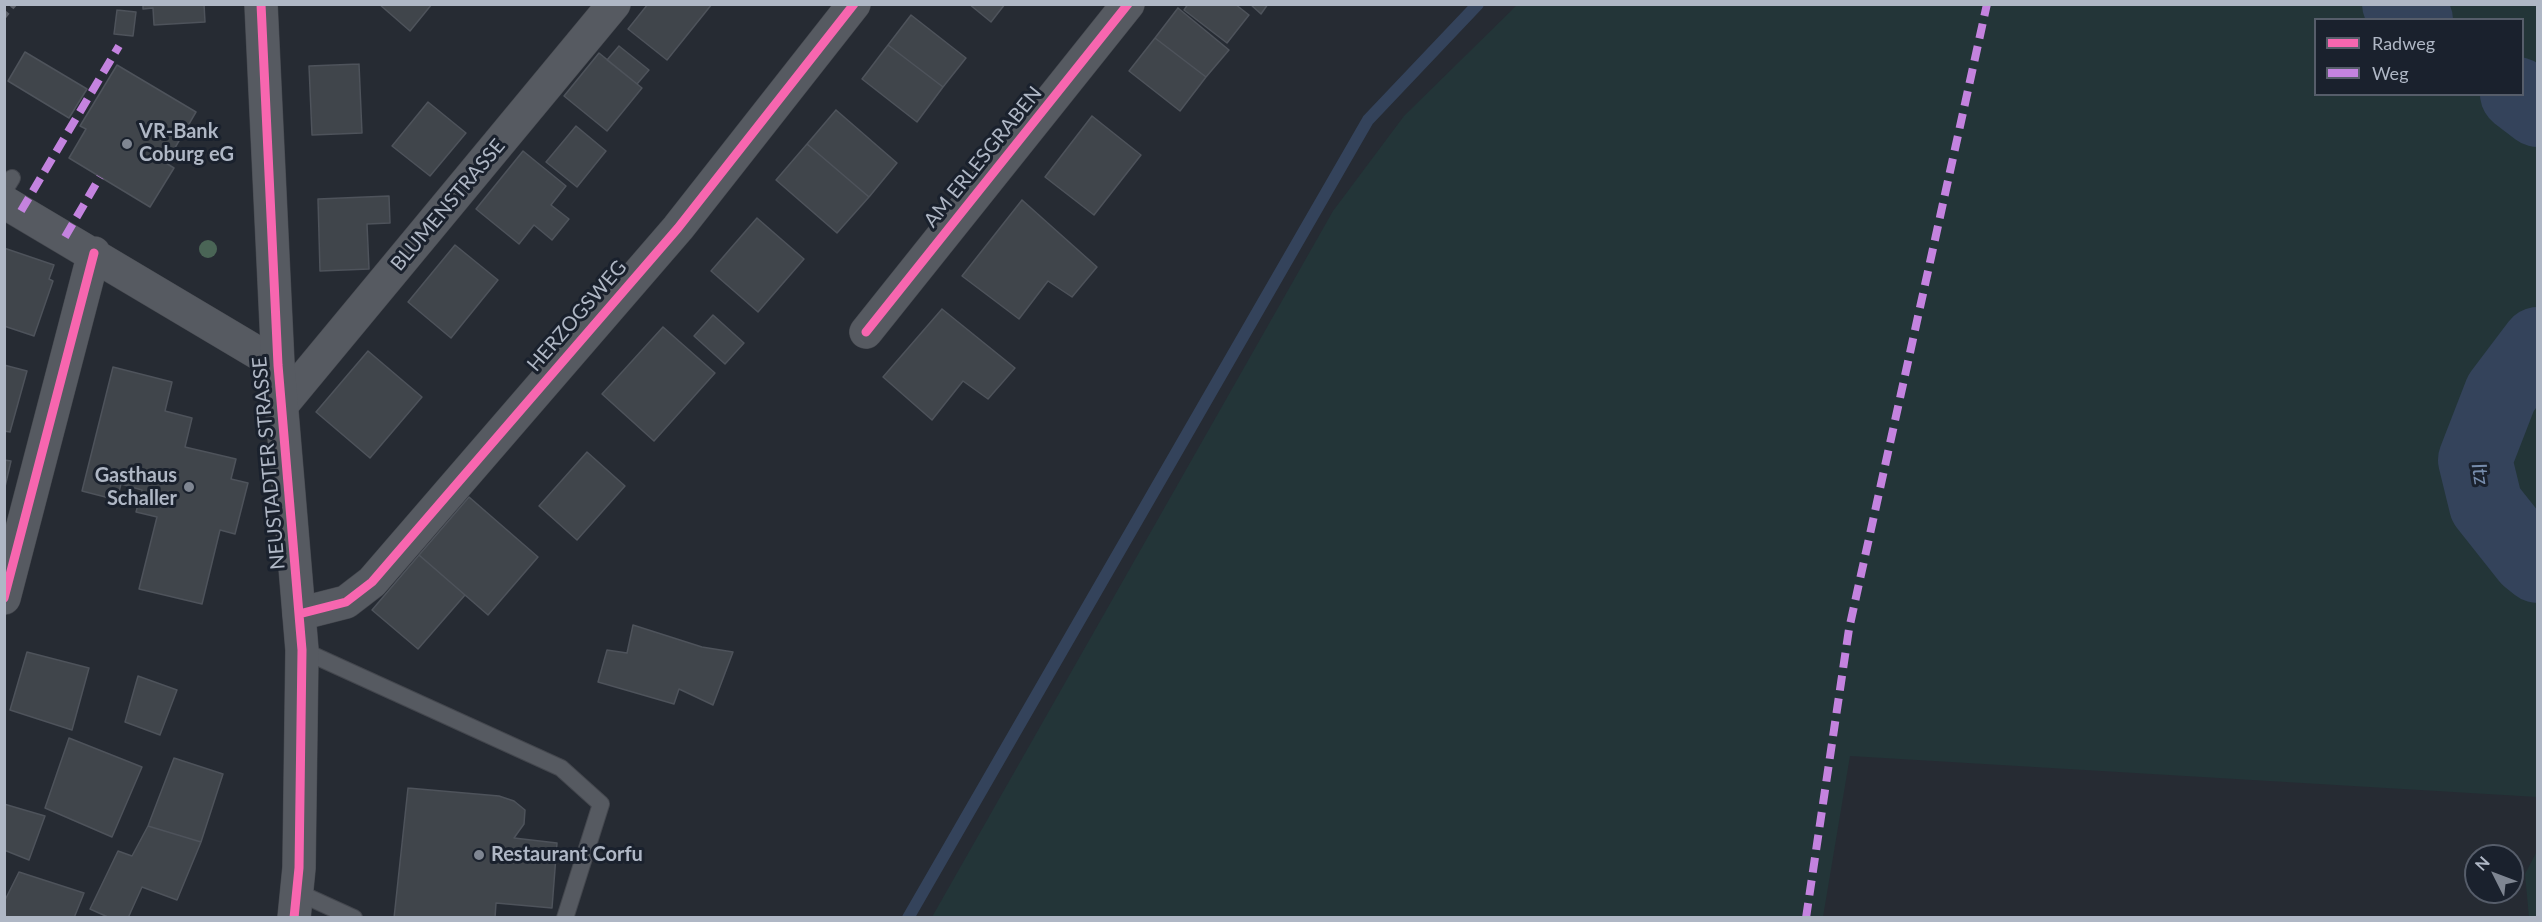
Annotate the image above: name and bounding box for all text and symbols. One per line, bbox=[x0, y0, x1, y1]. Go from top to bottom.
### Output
legend bbox=[2314, 18, 2524, 96]
text: Radweg bbox=[2372, 32, 2435, 54]
text: Weg bbox=[2372, 62, 2409, 84]
street label: AM ERLESGRABEN bbox=[919, 82, 1047, 232]
place label: VR-Bank Coburg eG bbox=[139, 120, 234, 167]
street label: BLUMENSTRASSE bbox=[386, 134, 510, 276]
marker: VR-Bank Coburg eG bbox=[120, 137, 134, 151]
street label: HERZOGSWEG bbox=[522, 256, 632, 376]
street label: NEUSTADTER STRASSE bbox=[248, 355, 290, 571]
water label: Itz bbox=[2466, 461, 2494, 487]
place label: Gasthaus Schaller bbox=[95, 464, 177, 511]
marker: Gasthaus Schaller bbox=[182, 480, 196, 494]
place label: Restaurant Corfu bbox=[491, 843, 643, 867]
north arrow bbox=[2464, 844, 2524, 904]
marker: Restaurant Corfu bbox=[472, 848, 486, 862]
text: N bbox=[2471, 852, 2493, 874]

